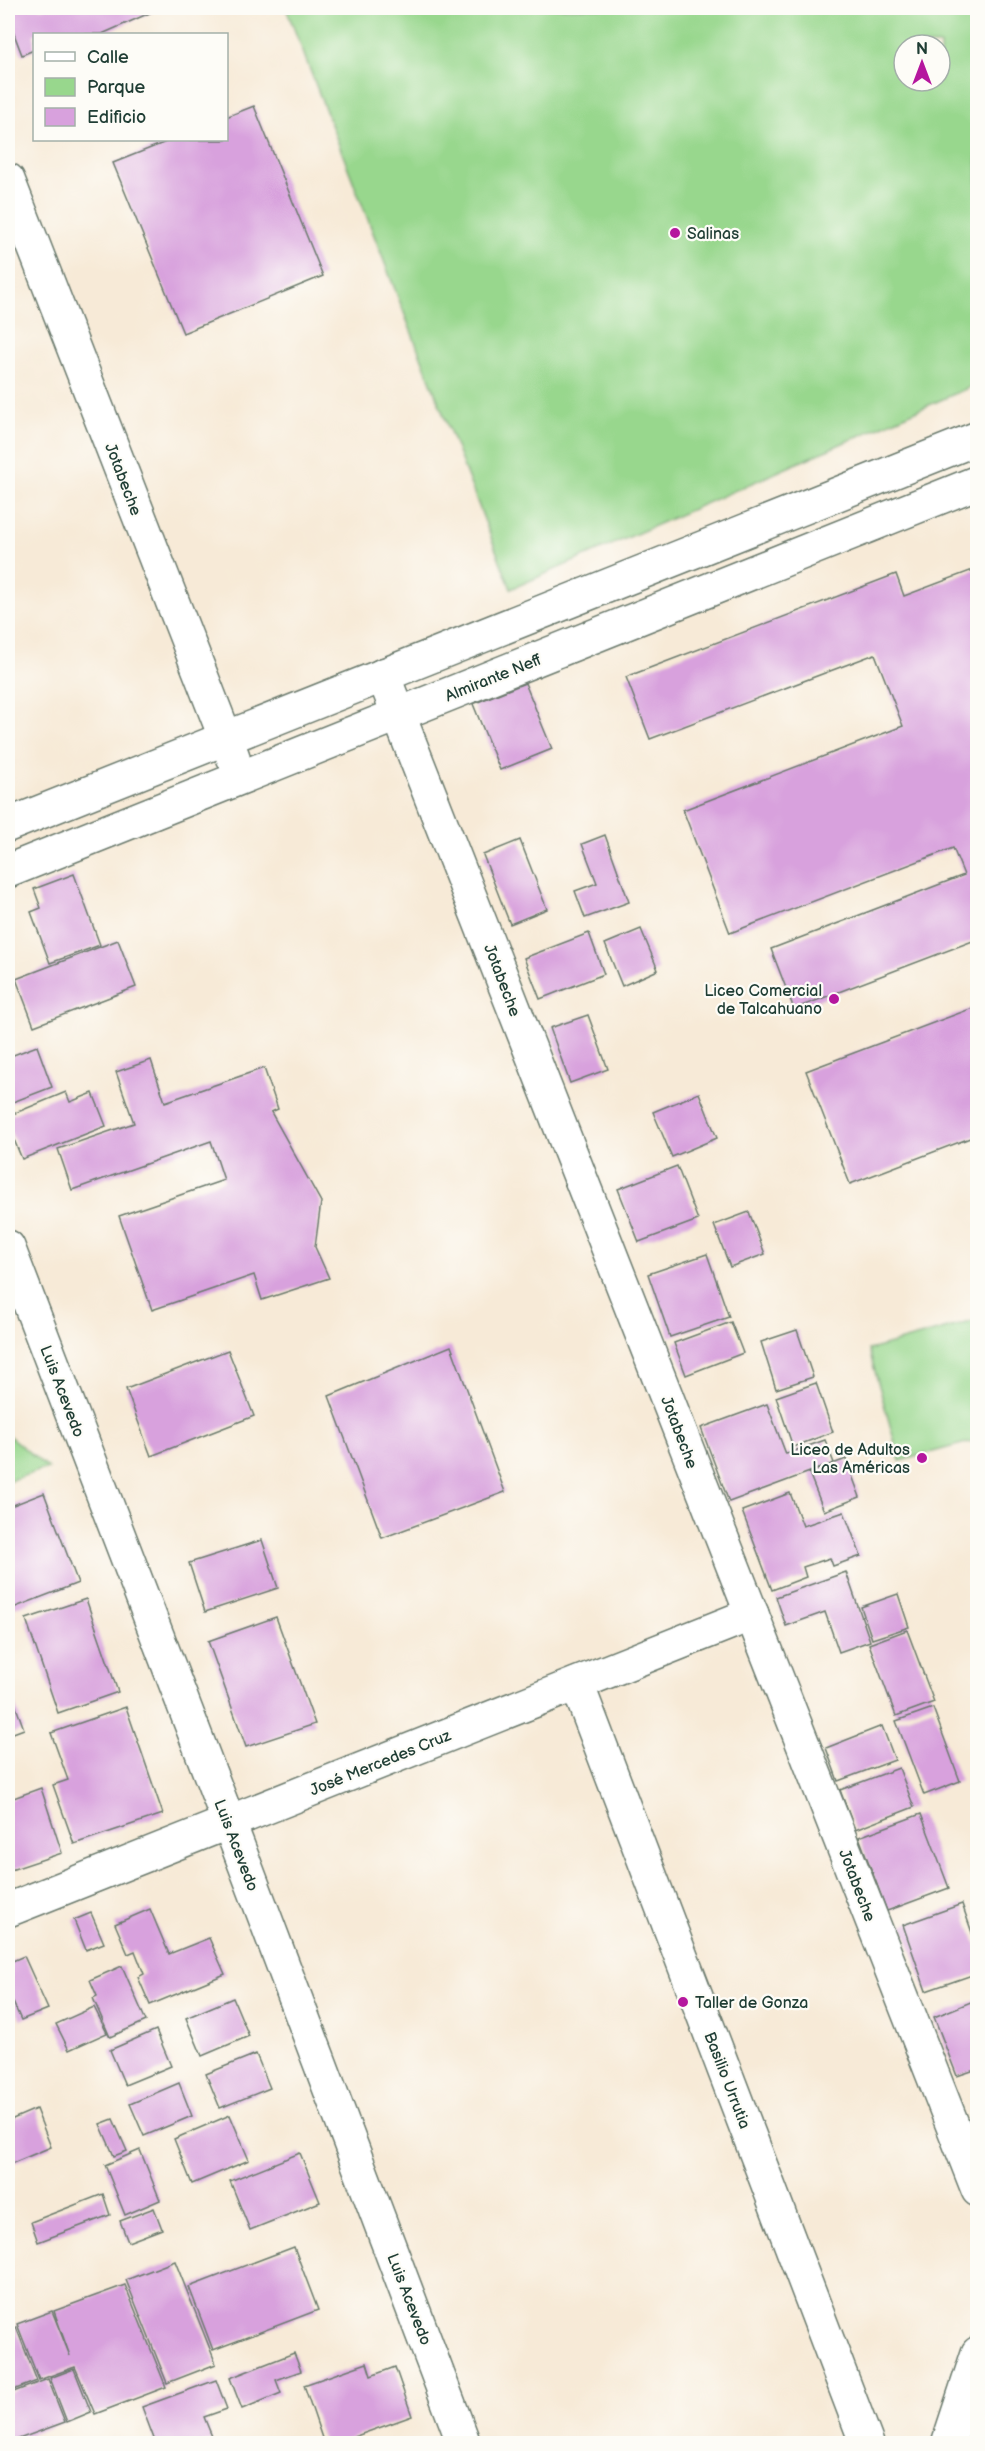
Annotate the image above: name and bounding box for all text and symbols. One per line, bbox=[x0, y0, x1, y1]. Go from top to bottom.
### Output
legend bbox=[33, 33, 228, 141]
north arrow bbox=[892, 33, 952, 93]
text: N bbox=[916, 40, 928, 59]
text: Calle bbox=[87, 47, 129, 68]
text: Parque bbox=[87, 77, 145, 98]
text: Edificio bbox=[87, 107, 146, 128]
place label: Salinas bbox=[687, 225, 739, 244]
marker: Salinas bbox=[668, 226, 682, 240]
street label: Jotabeche bbox=[100, 441, 145, 519]
street label: Almirante Neff bbox=[443, 650, 545, 706]
street label: Jotabeche bbox=[479, 942, 524, 1020]
place label: Liceo Comercial de Talcahuano bbox=[704, 982, 822, 1019]
marker: Liceo Comercial de Talcahuano bbox=[827, 992, 841, 1006]
street label: Luis Acevedo bbox=[35, 1343, 88, 1440]
street label: Jotabeche bbox=[656, 1394, 701, 1472]
place label: Liceo de Adultos Las Américas bbox=[790, 1441, 910, 1478]
marker: Liceo de Adultos Las Américas bbox=[915, 1451, 929, 1465]
street label: José Mercedes Cruz bbox=[307, 1726, 454, 1800]
street label: Luis Acevedo bbox=[209, 1797, 262, 1894]
street label: Jotabeche bbox=[834, 1847, 879, 1925]
place label: Taller de Gonza bbox=[695, 1994, 808, 2013]
marker: Taller de Gonza bbox=[676, 1995, 690, 2009]
street label: Basilio Urrutia bbox=[699, 2029, 754, 2132]
street label: Luis Acevedo bbox=[382, 2251, 435, 2348]

